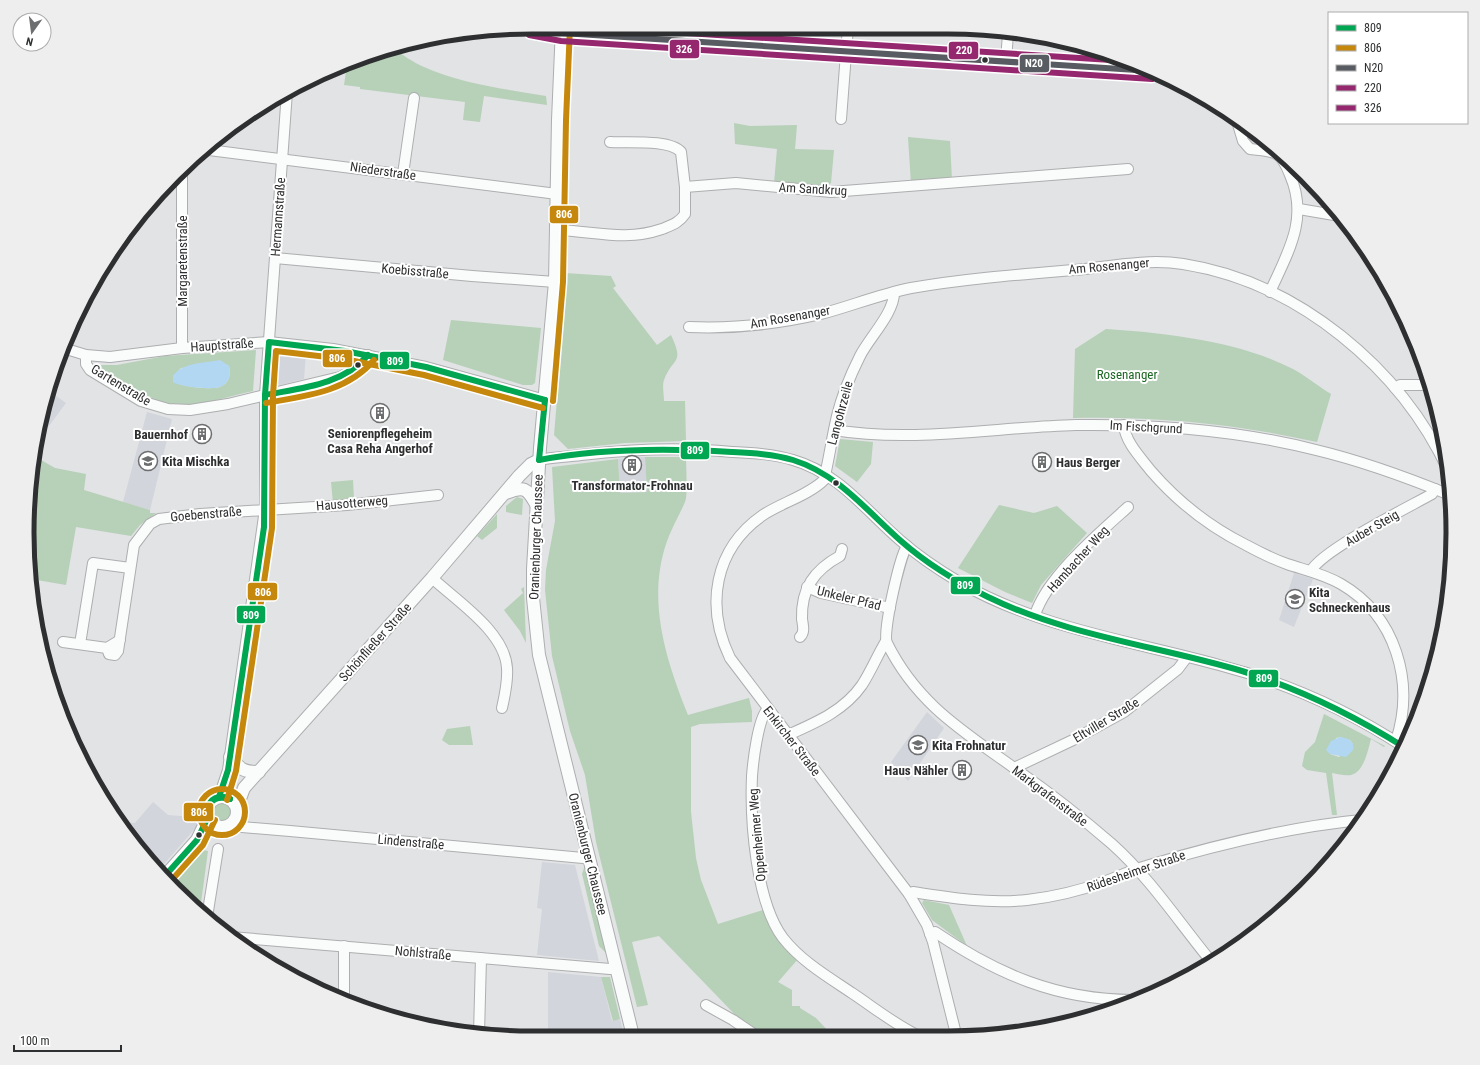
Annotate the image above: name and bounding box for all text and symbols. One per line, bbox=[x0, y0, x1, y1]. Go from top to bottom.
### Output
north arrow bbox=[12, 12, 52, 52]
legend bbox=[1328, 12, 1468, 124]
text: 809 bbox=[1364, 21, 1382, 35]
text: N bbox=[25, 34, 35, 48]
line badge: 326 bbox=[669, 39, 700, 59]
line badge: 220 bbox=[948, 41, 979, 60]
text: 806 bbox=[1364, 41, 1382, 55]
text: 326 bbox=[676, 43, 693, 56]
text: 220 bbox=[956, 44, 973, 57]
line badge: N20 bbox=[1019, 54, 1050, 73]
unlabelled marker bbox=[980, 55, 990, 65]
text: N20 bbox=[1025, 57, 1043, 70]
text: N20 bbox=[1364, 61, 1383, 75]
text: 220 bbox=[1364, 81, 1382, 95]
text: 326 bbox=[1364, 101, 1382, 115]
street label: Niederstraße bbox=[349, 159, 417, 183]
street label: Hermannstraße bbox=[268, 177, 288, 257]
street label: Am Sandkrug bbox=[778, 180, 848, 198]
line badge: 806 bbox=[549, 205, 579, 224]
text: 806 bbox=[556, 208, 573, 221]
street label: Margaretenstraße bbox=[175, 215, 190, 307]
street label: Am Rosenanger bbox=[1068, 255, 1150, 277]
street label: Koebisstraße bbox=[381, 261, 449, 281]
street label: Am Rosenanger bbox=[749, 303, 831, 331]
street label: Hauptstraße bbox=[190, 335, 254, 355]
line badge: 806 bbox=[322, 349, 353, 368]
line badge: 809 bbox=[379, 351, 410, 370]
text: 806 bbox=[329, 352, 346, 365]
text: 809 bbox=[387, 355, 403, 368]
unlabelled marker bbox=[353, 360, 363, 370]
street label: Gartenstraße bbox=[88, 361, 154, 409]
park label: Rosenanger bbox=[1097, 367, 1157, 382]
street label: Langohrzeile bbox=[824, 379, 856, 447]
building icon: Seniorenpflegeheim Casa Reha Angerhof bbox=[369, 402, 391, 424]
street label: Im Fischgrund bbox=[1109, 418, 1183, 436]
building icon: Bauernhof bbox=[191, 423, 213, 445]
place label: Seniorenpflegeheim Casa Reha Angerhof bbox=[327, 426, 434, 456]
place label: Bauernhof bbox=[134, 427, 189, 442]
line badge: 809 bbox=[680, 441, 710, 460]
text: 809 bbox=[687, 444, 703, 457]
school or university icon: Kita Mischka bbox=[137, 450, 159, 472]
building icon: Haus Berger bbox=[1031, 451, 1053, 473]
place label: Kita Mischka bbox=[162, 454, 229, 469]
building icon: Transformator-Frohnau bbox=[621, 454, 643, 476]
place label: Haus Berger bbox=[1056, 455, 1121, 470]
street label: Oranienburger Chaussee bbox=[526, 474, 546, 600]
place label: Transformator-Frohnau bbox=[571, 478, 693, 493]
unlabelled marker bbox=[831, 478, 841, 488]
street label: Hausotterweg bbox=[316, 492, 388, 514]
street label: Goebenstraße bbox=[170, 503, 242, 525]
street label: Auber Steig bbox=[1343, 507, 1401, 549]
street label: Hambacher Weg bbox=[1044, 523, 1112, 595]
line badge: 809 bbox=[950, 576, 981, 595]
text: 809 bbox=[957, 579, 973, 592]
line badge: 806 bbox=[247, 582, 278, 601]
street label: Unkeler Pfad bbox=[815, 583, 883, 613]
place label: Kita Schneckenhaus bbox=[1309, 585, 1391, 615]
text: 806 bbox=[255, 586, 272, 599]
school or university icon: Kita Schneckenhaus bbox=[1284, 588, 1306, 610]
street label: Schönfließer Straße bbox=[336, 600, 414, 684]
line badge: 809 bbox=[236, 605, 266, 624]
text: 809 bbox=[243, 609, 259, 622]
line badge: 809 bbox=[1248, 669, 1279, 688]
text: 809 bbox=[1256, 672, 1272, 685]
street label: Eltviller Straße bbox=[1070, 694, 1142, 746]
street label: Enkircher Straße bbox=[760, 703, 824, 779]
school or university icon: Kita Frohnatur bbox=[907, 734, 929, 756]
place label: Kita Frohnatur bbox=[932, 738, 1006, 753]
building icon: Haus Nähler bbox=[951, 759, 973, 781]
place label: Haus Nähler bbox=[884, 763, 949, 778]
street label: Markgrafenstraße bbox=[1009, 763, 1091, 829]
street label: Oppenheimer Weg bbox=[745, 788, 769, 882]
street label: Oranienburger Chaussee bbox=[566, 791, 610, 917]
line badge: 806 bbox=[183, 802, 214, 822]
text: 806 bbox=[191, 806, 208, 819]
unlabelled marker bbox=[194, 830, 204, 840]
street label: Lindenstraße bbox=[377, 832, 445, 852]
street label: Rüdesheimer Straße bbox=[1085, 847, 1187, 895]
street label: Nohlstraße bbox=[394, 943, 452, 963]
scale bar bbox=[14, 1027, 121, 1053]
text: 100 m bbox=[20, 1034, 50, 1048]

